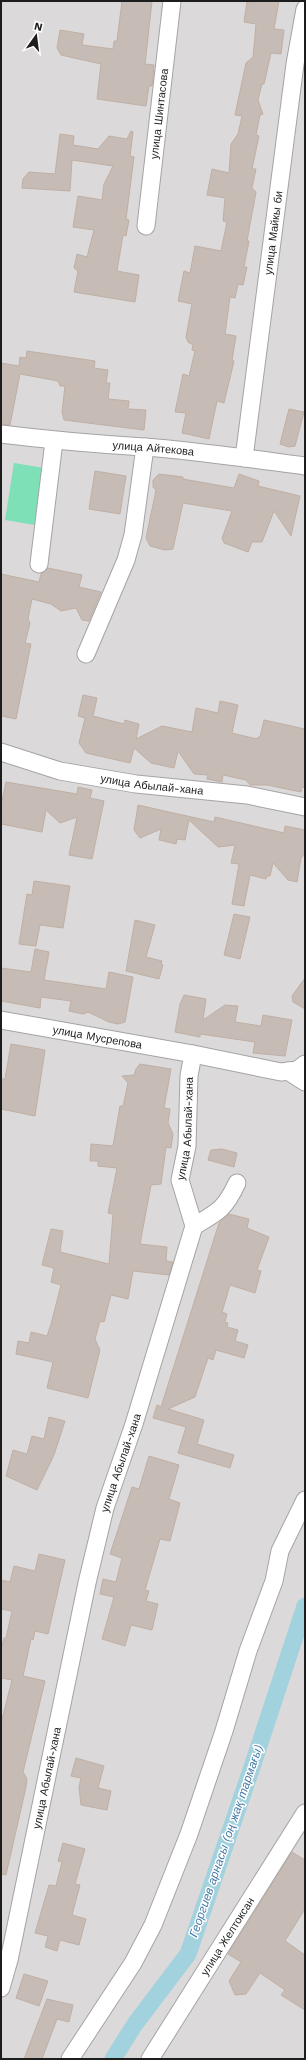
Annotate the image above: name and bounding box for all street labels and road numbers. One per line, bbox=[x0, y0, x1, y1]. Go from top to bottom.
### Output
street label: улица Шинтасова bbox=[148, 67, 171, 160]
street label: улица Майкы би bbox=[262, 190, 286, 276]
street label: улица Айтекова bbox=[112, 439, 195, 459]
street label: улица Абылай-хана bbox=[99, 772, 205, 798]
street label: улица Мусрепова bbox=[52, 1023, 144, 1052]
street label: улица Абылай-хана bbox=[174, 1076, 196, 1181]
street label: улица Абылай-хана bbox=[98, 1411, 144, 1514]
street label: улица Абылай-хана bbox=[30, 1725, 64, 1830]
street label: улица Желтоксан bbox=[198, 1895, 257, 1978]

